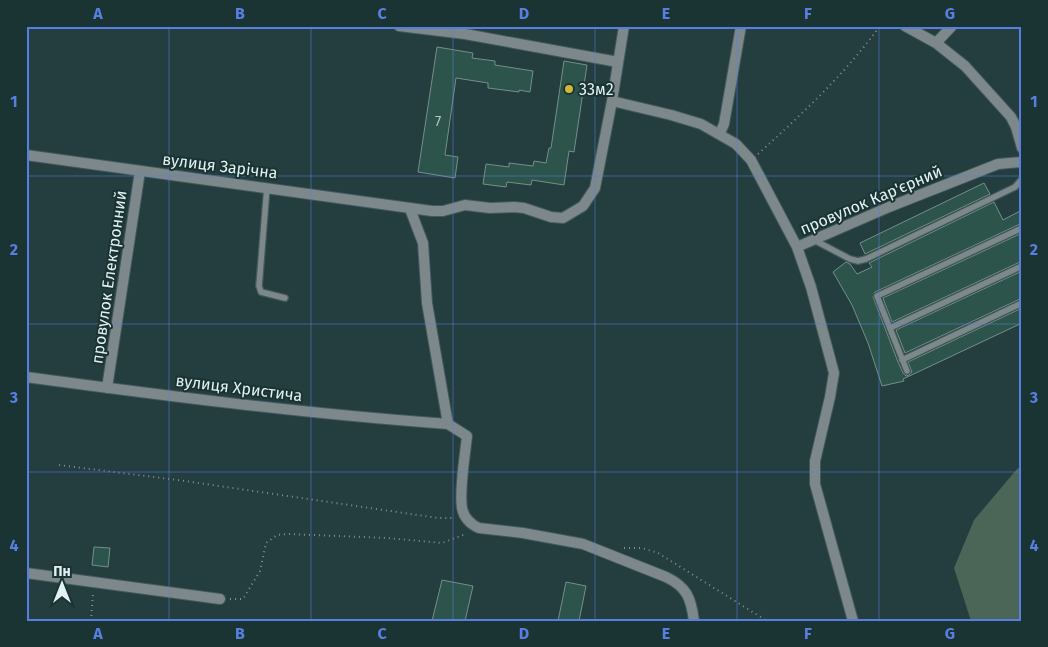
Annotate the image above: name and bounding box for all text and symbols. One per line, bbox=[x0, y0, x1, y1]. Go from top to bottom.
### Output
text: A bbox=[92, 4, 103, 23]
text: B bbox=[235, 4, 245, 23]
text: C bbox=[377, 4, 387, 23]
text: D bbox=[519, 4, 529, 23]
text: E bbox=[662, 4, 670, 23]
text: F bbox=[804, 4, 812, 23]
text: G bbox=[945, 4, 955, 23]
place label: 33м2 bbox=[579, 80, 614, 99]
marker: 33м2 bbox=[563, 83, 575, 95]
text: 1 bbox=[10, 92, 18, 111]
text: 1 bbox=[1030, 92, 1038, 111]
house number: 7 bbox=[435, 113, 441, 130]
street label: вулиця Зарічна bbox=[161, 150, 279, 182]
street label: провулок Кар'єрний bbox=[797, 161, 945, 239]
street label: провулок Електронний bbox=[87, 189, 131, 365]
text: 2 bbox=[10, 240, 18, 259]
text: 2 bbox=[1030, 240, 1038, 259]
street label: вулиця Христича bbox=[175, 371, 303, 405]
text: 3 bbox=[9, 388, 18, 407]
text: 3 bbox=[1029, 388, 1038, 407]
text: 4 bbox=[9, 536, 19, 555]
text: 4 bbox=[1029, 536, 1039, 555]
north arrow bbox=[38, 560, 88, 610]
text: Пн bbox=[53, 563, 71, 580]
text: A bbox=[92, 624, 103, 643]
text: B bbox=[235, 624, 245, 643]
text: C bbox=[377, 624, 387, 643]
text: D bbox=[519, 624, 529, 643]
text: E bbox=[662, 624, 670, 643]
text: F bbox=[804, 624, 812, 643]
text: G bbox=[945, 624, 955, 643]

